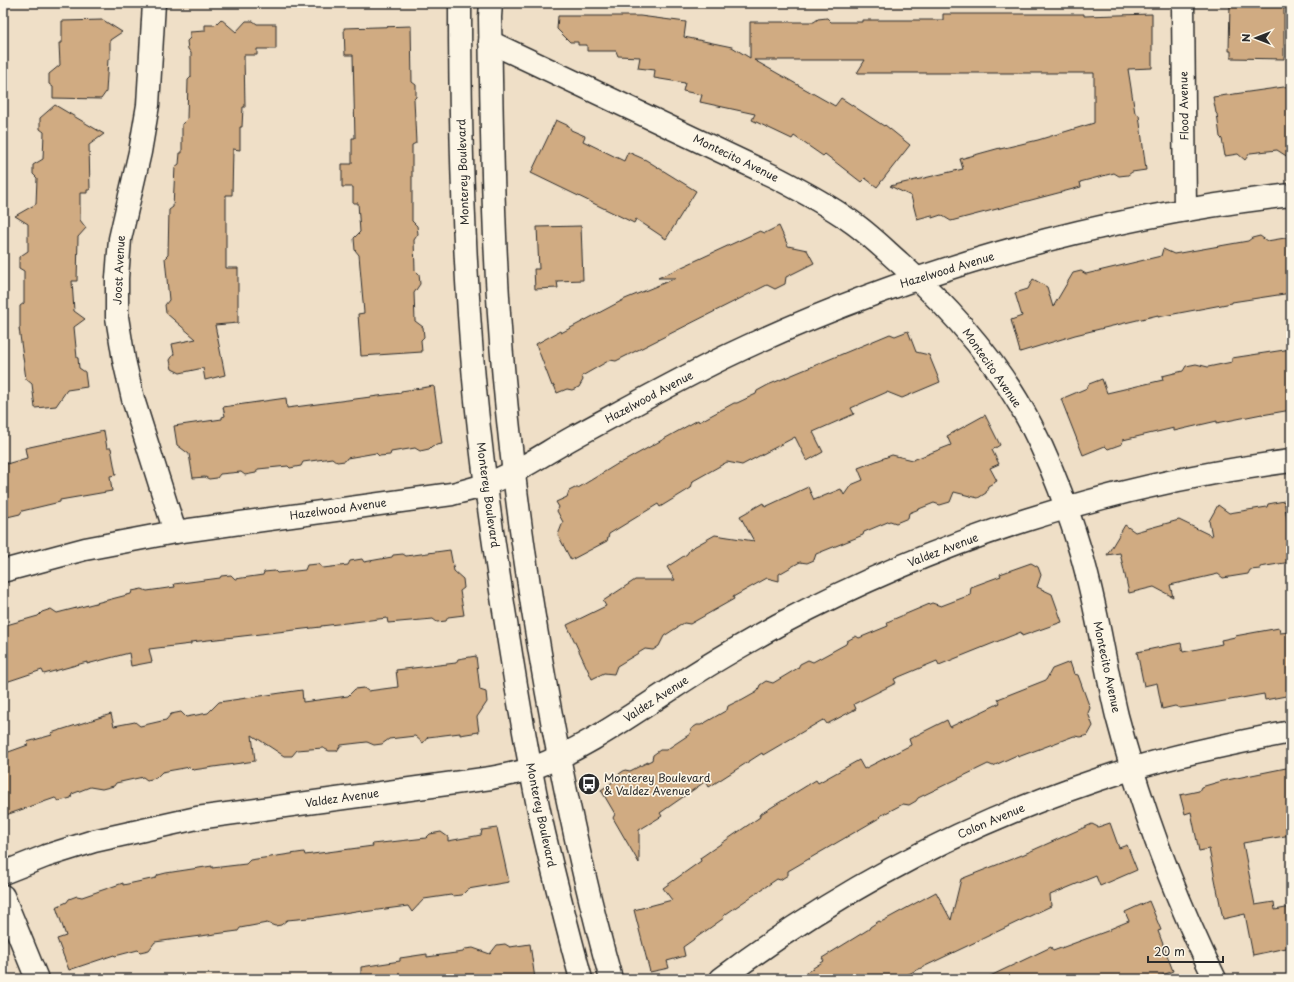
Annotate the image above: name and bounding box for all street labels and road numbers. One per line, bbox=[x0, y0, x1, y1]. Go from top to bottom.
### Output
street label: Flood Avenue bbox=[1174, 71, 1193, 141]
street label: Monterey Boulevard bbox=[452, 118, 473, 225]
street label: Montecito Avenue bbox=[691, 129, 782, 186]
street label: Joost Avenue bbox=[108, 235, 129, 305]
street label: Hazelwood Avenue bbox=[898, 247, 996, 292]
street label: Montecito Avenue bbox=[959, 325, 1026, 411]
street label: Hazelwood Avenue bbox=[602, 366, 696, 427]
street label: Monterey Boulevard bbox=[473, 441, 504, 549]
street label: Hazelwood Avenue bbox=[288, 493, 388, 524]
street label: Valdez Avenue bbox=[905, 528, 981, 571]
street label: Montecito Avenue bbox=[1089, 620, 1125, 714]
street label: Valdez Avenue bbox=[620, 671, 692, 726]
street label: Monterey Boulevard bbox=[522, 761, 561, 869]
street label: Valdez Avenue bbox=[304, 784, 380, 811]
street label: Colon Avenue bbox=[955, 799, 1027, 842]

